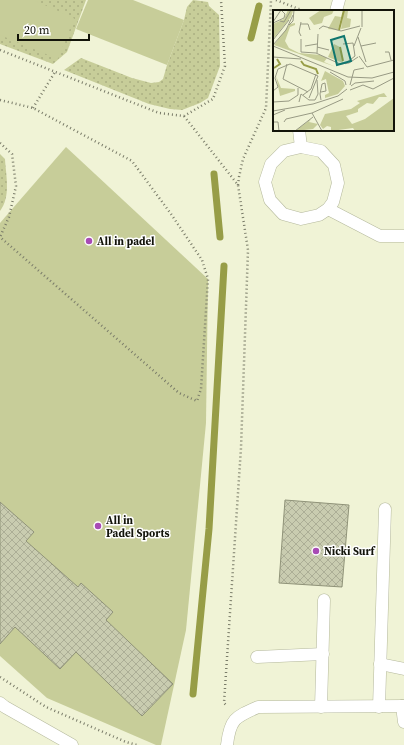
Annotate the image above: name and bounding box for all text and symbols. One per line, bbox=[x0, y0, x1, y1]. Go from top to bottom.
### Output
inset map bbox=[273, 10, 394, 131]
scale bar bbox=[18, 16, 89, 42]
text: 20 m bbox=[24, 22, 50, 38]
place label: All in padel bbox=[97, 234, 155, 249]
marker: All in padel bbox=[84, 236, 94, 246]
place label: All in Padel Sports bbox=[106, 513, 169, 541]
marker: All in Padel Sports bbox=[93, 521, 103, 531]
place label: Nicki Surf bbox=[324, 544, 377, 559]
marker: Nicki Surf bbox=[311, 546, 321, 556]

